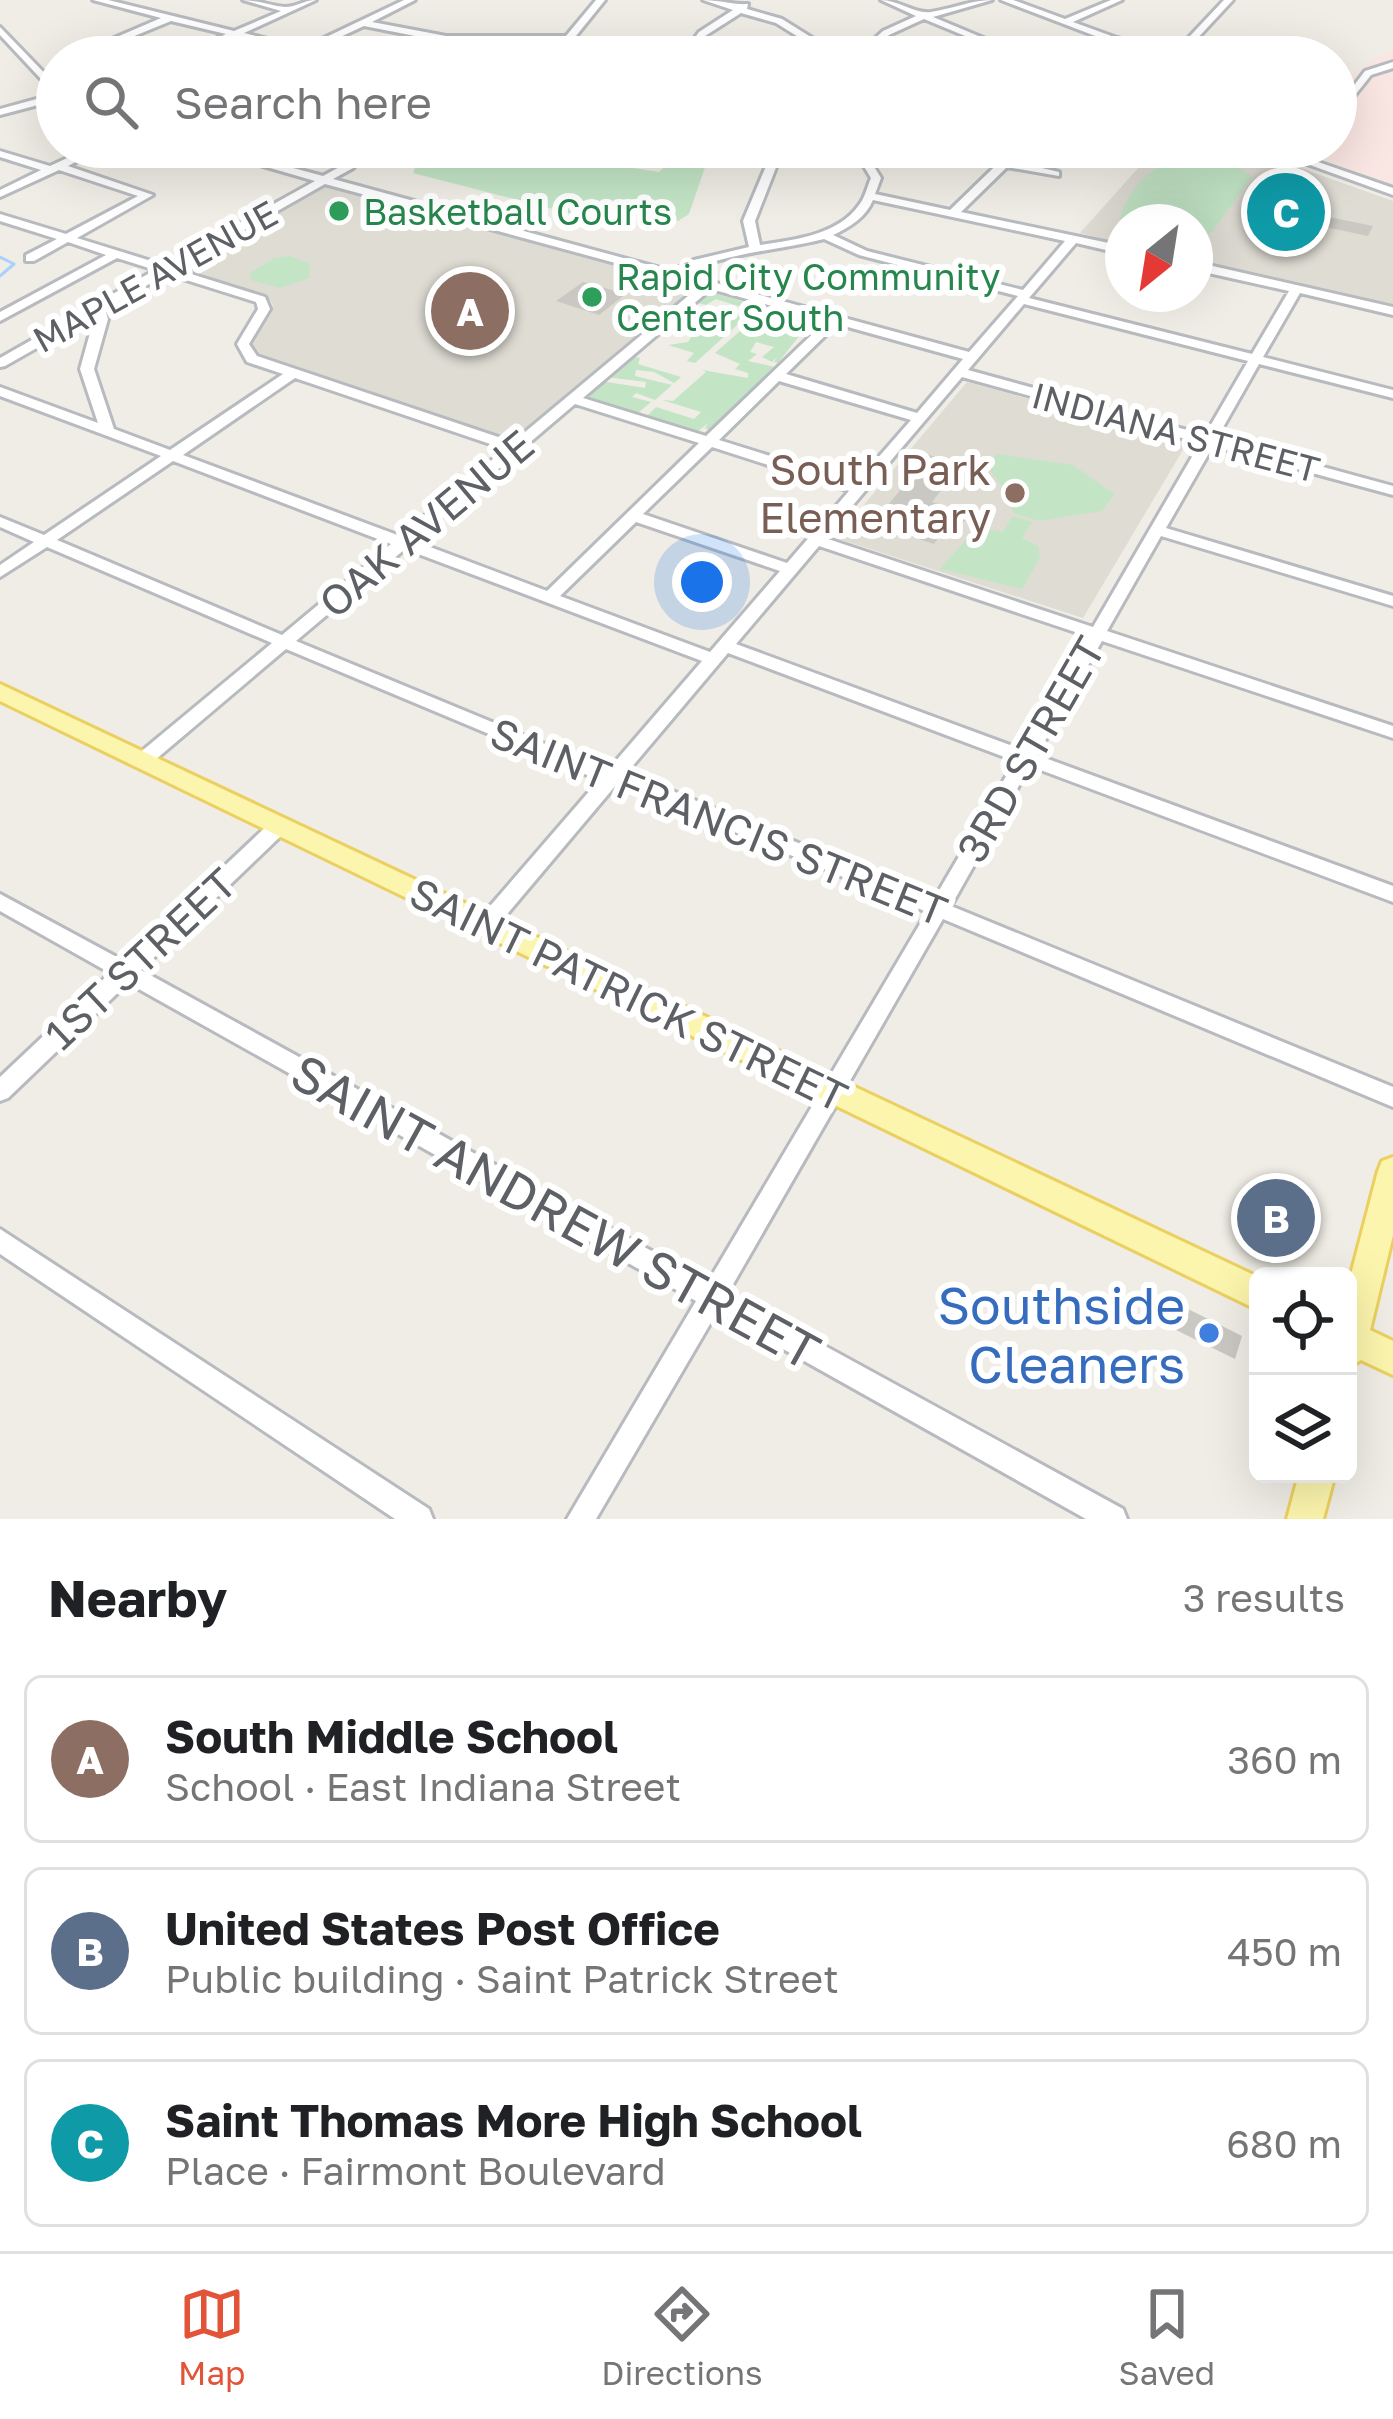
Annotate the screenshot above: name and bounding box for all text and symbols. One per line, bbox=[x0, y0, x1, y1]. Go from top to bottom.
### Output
search box bbox=[36, 36, 1357, 168]
icon: search bbox=[78, 69, 144, 135]
text: Search here bbox=[174, 75, 432, 129]
pin: C bbox=[1247, 167, 1325, 257]
place label: Basketball Courts bbox=[363, 190, 672, 233]
street label: MAPLE AVENUE bbox=[25, 191, 285, 361]
marker: Basketball Courts bbox=[326, 198, 352, 224]
north arrow bbox=[1105, 204, 1213, 312]
place label: Rapid City Community Center South bbox=[616, 255, 1000, 339]
pin: A bbox=[431, 266, 509, 356]
marker: Rapid City Community Center South bbox=[579, 284, 605, 310]
street label: INDIANA STREET bbox=[1028, 373, 1324, 491]
street label: OAK AVENUE bbox=[309, 419, 543, 627]
place label: South Park Elementary bbox=[759, 444, 991, 542]
marker: South Park Elementary bbox=[1002, 480, 1028, 506]
your location bbox=[672, 552, 732, 612]
street label: 3RD STREET bbox=[945, 627, 1115, 871]
street label: SAINT FRANCIS STREET bbox=[484, 706, 954, 936]
street label: 1ST STREET bbox=[34, 857, 246, 1059]
street label: SAINT PATRICK STREET bbox=[402, 866, 856, 1122]
street label: SAINT ANDREW STREET bbox=[281, 1040, 831, 1382]
pin: B bbox=[1237, 1173, 1315, 1263]
map controls bbox=[1249, 1267, 1357, 1483]
button: locate bbox=[1249, 1267, 1357, 1375]
place label: Southside Cleaners bbox=[937, 1274, 1185, 1394]
marker: Southside Cleaners bbox=[1196, 1320, 1222, 1346]
button: layers bbox=[1249, 1375, 1357, 1483]
text: Nearby bbox=[48, 1567, 227, 1628]
text: 3 results bbox=[1183, 1574, 1345, 1621]
text: South Middle School bbox=[165, 1709, 618, 1763]
text: A bbox=[76, 1736, 104, 1783]
text: 360 m bbox=[1227, 1736, 1342, 1783]
text: School · East Indiana Street bbox=[165, 1763, 681, 1810]
text: United States Post Office bbox=[165, 1901, 720, 1955]
text: B bbox=[76, 1928, 104, 1975]
text: 450 m bbox=[1227, 1928, 1342, 1975]
text: Public building · Saint Patrick Street bbox=[165, 1955, 839, 2002]
text: Saint Thomas More High School bbox=[165, 2093, 862, 2147]
text: C bbox=[76, 2120, 104, 2167]
text: 680 m bbox=[1226, 2120, 1342, 2167]
text: Place · Fairmont Boulevard bbox=[165, 2147, 666, 2194]
tab: Map bbox=[178, 2281, 245, 2392]
tab: Directions bbox=[601, 2281, 763, 2392]
tab: Saved bbox=[1119, 2281, 1215, 2392]

